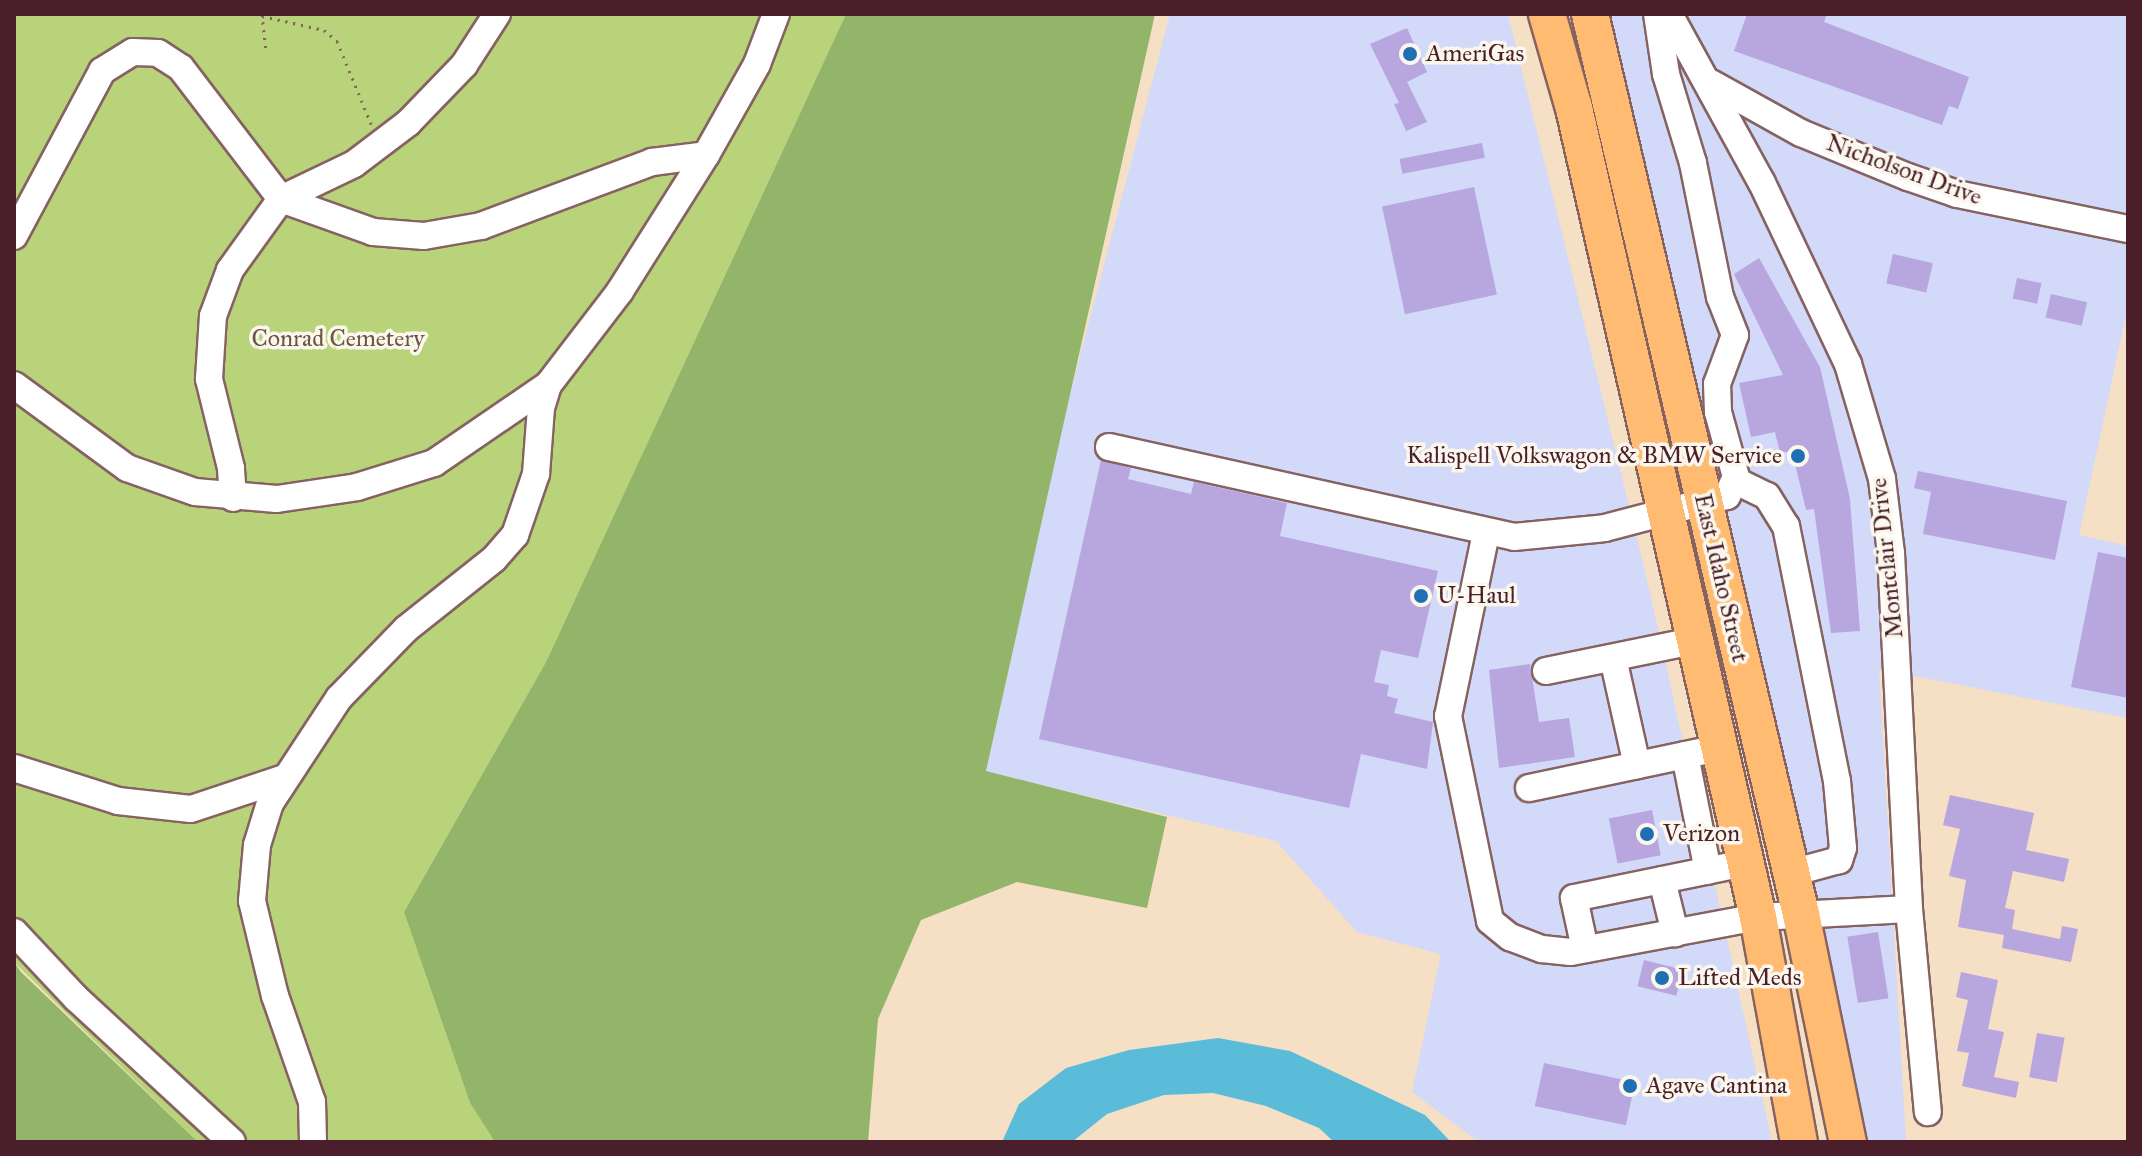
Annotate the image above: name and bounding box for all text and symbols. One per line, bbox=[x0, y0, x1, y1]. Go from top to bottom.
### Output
place label: AmeriGas bbox=[1426, 40, 1524, 68]
marker: AmeriGas bbox=[1401, 45, 1419, 63]
street label: Nicholson Drive bbox=[1822, 129, 1986, 211]
park label: Conrad Cemetery bbox=[251, 325, 425, 353]
place label: Kalispell Volkswagon & BMW Service bbox=[1407, 442, 1782, 470]
marker: Kalispell Volkswagon & BMW Service bbox=[1789, 447, 1807, 465]
street label: Montclair Drive bbox=[1864, 476, 1910, 640]
street label: East Idaho Street bbox=[1688, 491, 1754, 665]
place label: U-Haul bbox=[1437, 582, 1516, 610]
marker: U-Haul bbox=[1412, 587, 1430, 605]
place label: Verizon bbox=[1663, 820, 1740, 848]
marker: Verizon bbox=[1638, 825, 1656, 843]
place label: Lifted Meds bbox=[1678, 964, 1801, 992]
marker: Lifted Meds bbox=[1653, 969, 1671, 987]
place label: Agave Cantina bbox=[1646, 1072, 1787, 1100]
marker: Agave Cantina bbox=[1621, 1077, 1639, 1095]

